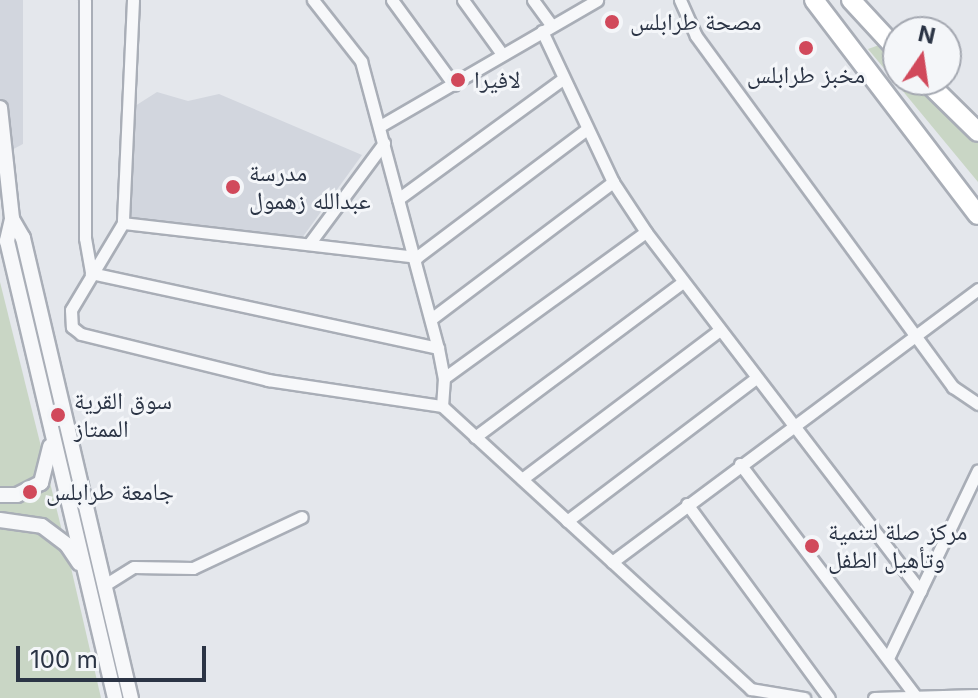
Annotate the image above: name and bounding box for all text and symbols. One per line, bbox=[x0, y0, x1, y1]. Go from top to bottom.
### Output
place label: مصحة طرابلس bbox=[630, 8, 761, 36]
marker: مصحة طرابلس bbox=[601, 11, 623, 33]
north arrow bbox=[882, 16, 962, 96]
text: N bbox=[916, 20, 938, 49]
marker: مخبز طرابلس bbox=[797, 39, 815, 57]
place label: مخبز طرابلس bbox=[747, 61, 865, 89]
place label: لافيرا bbox=[474, 66, 521, 94]
marker: لافيرا bbox=[449, 71, 467, 89]
place label: مدرسة عبدالله زهمول bbox=[249, 159, 371, 215]
marker: مدرسة عبدالله زهمول bbox=[224, 178, 242, 196]
place label: سوق القرية الممتاز bbox=[74, 387, 172, 443]
marker: سوق القرية الممتاز bbox=[49, 406, 67, 424]
place label: جامعة طرابلس bbox=[46, 478, 174, 506]
marker: جامعة طرابلس bbox=[21, 483, 39, 501]
place label: مركز صلة لتنمية وتأهيل الطفل bbox=[828, 518, 968, 574]
marker: مركز صلة لتنمية وتأهيل الطفل bbox=[803, 537, 821, 555]
scale bar bbox=[20, 630, 210, 680]
text: 100 m bbox=[30, 645, 98, 674]

